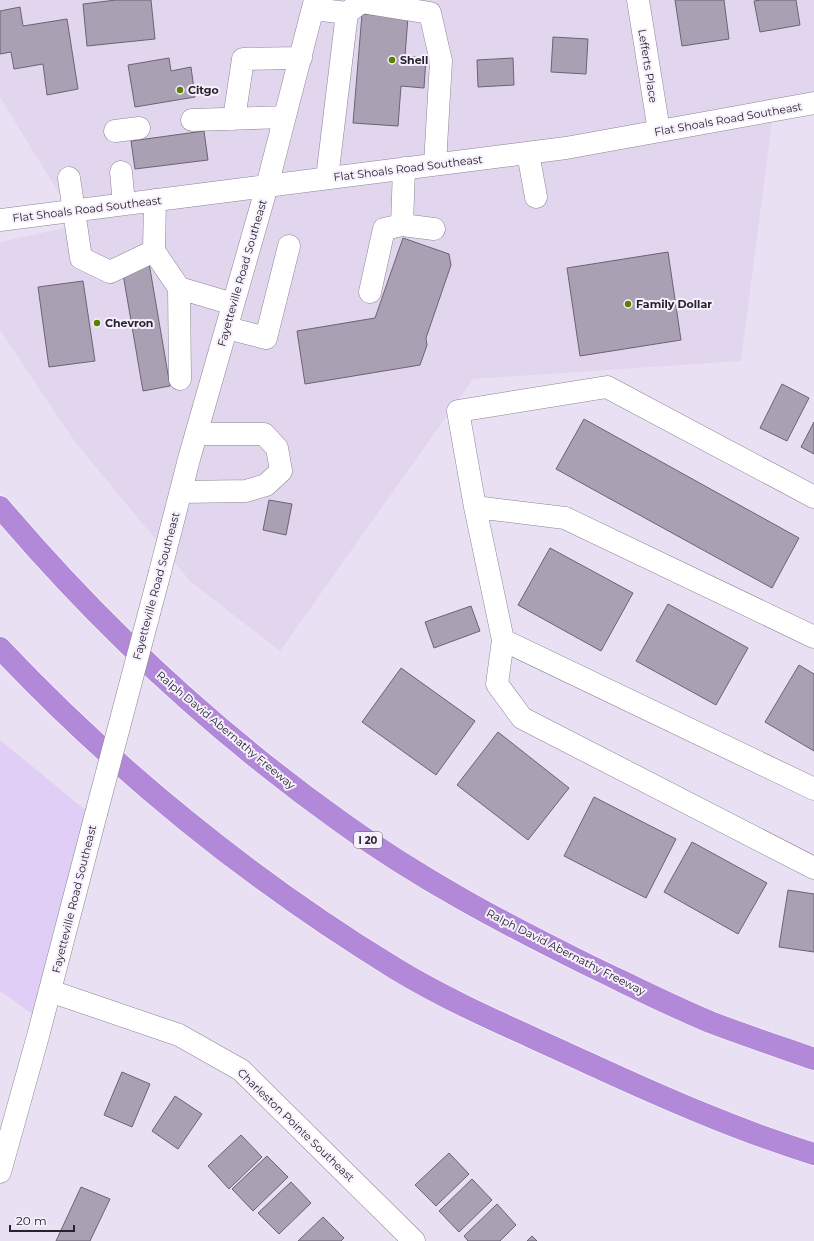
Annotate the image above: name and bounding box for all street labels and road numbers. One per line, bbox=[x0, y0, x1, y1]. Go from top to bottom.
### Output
street label: Lefferts Place bbox=[635, 28, 661, 104]
street label: Flat Shoals Road Southeast bbox=[653, 99, 804, 139]
street label: Flat Shoals Road Southeast bbox=[333, 152, 484, 184]
street label: Flat Shoals Road Southeast bbox=[12, 193, 163, 225]
street label: Fayetteville Road Southeast bbox=[214, 197, 270, 348]
street label: Fayetteville Road Southeast bbox=[130, 510, 183, 661]
street label: Ralph David Abernathy Freeway bbox=[154, 668, 298, 792]
street label: Fayetteville Road Southeast bbox=[49, 823, 99, 975]
road number: I 20 bbox=[354, 832, 382, 848]
street label: Ralph David Abernathy Freeway bbox=[484, 906, 648, 998]
street label: Charleston Pointe Southeast bbox=[235, 1065, 358, 1185]

